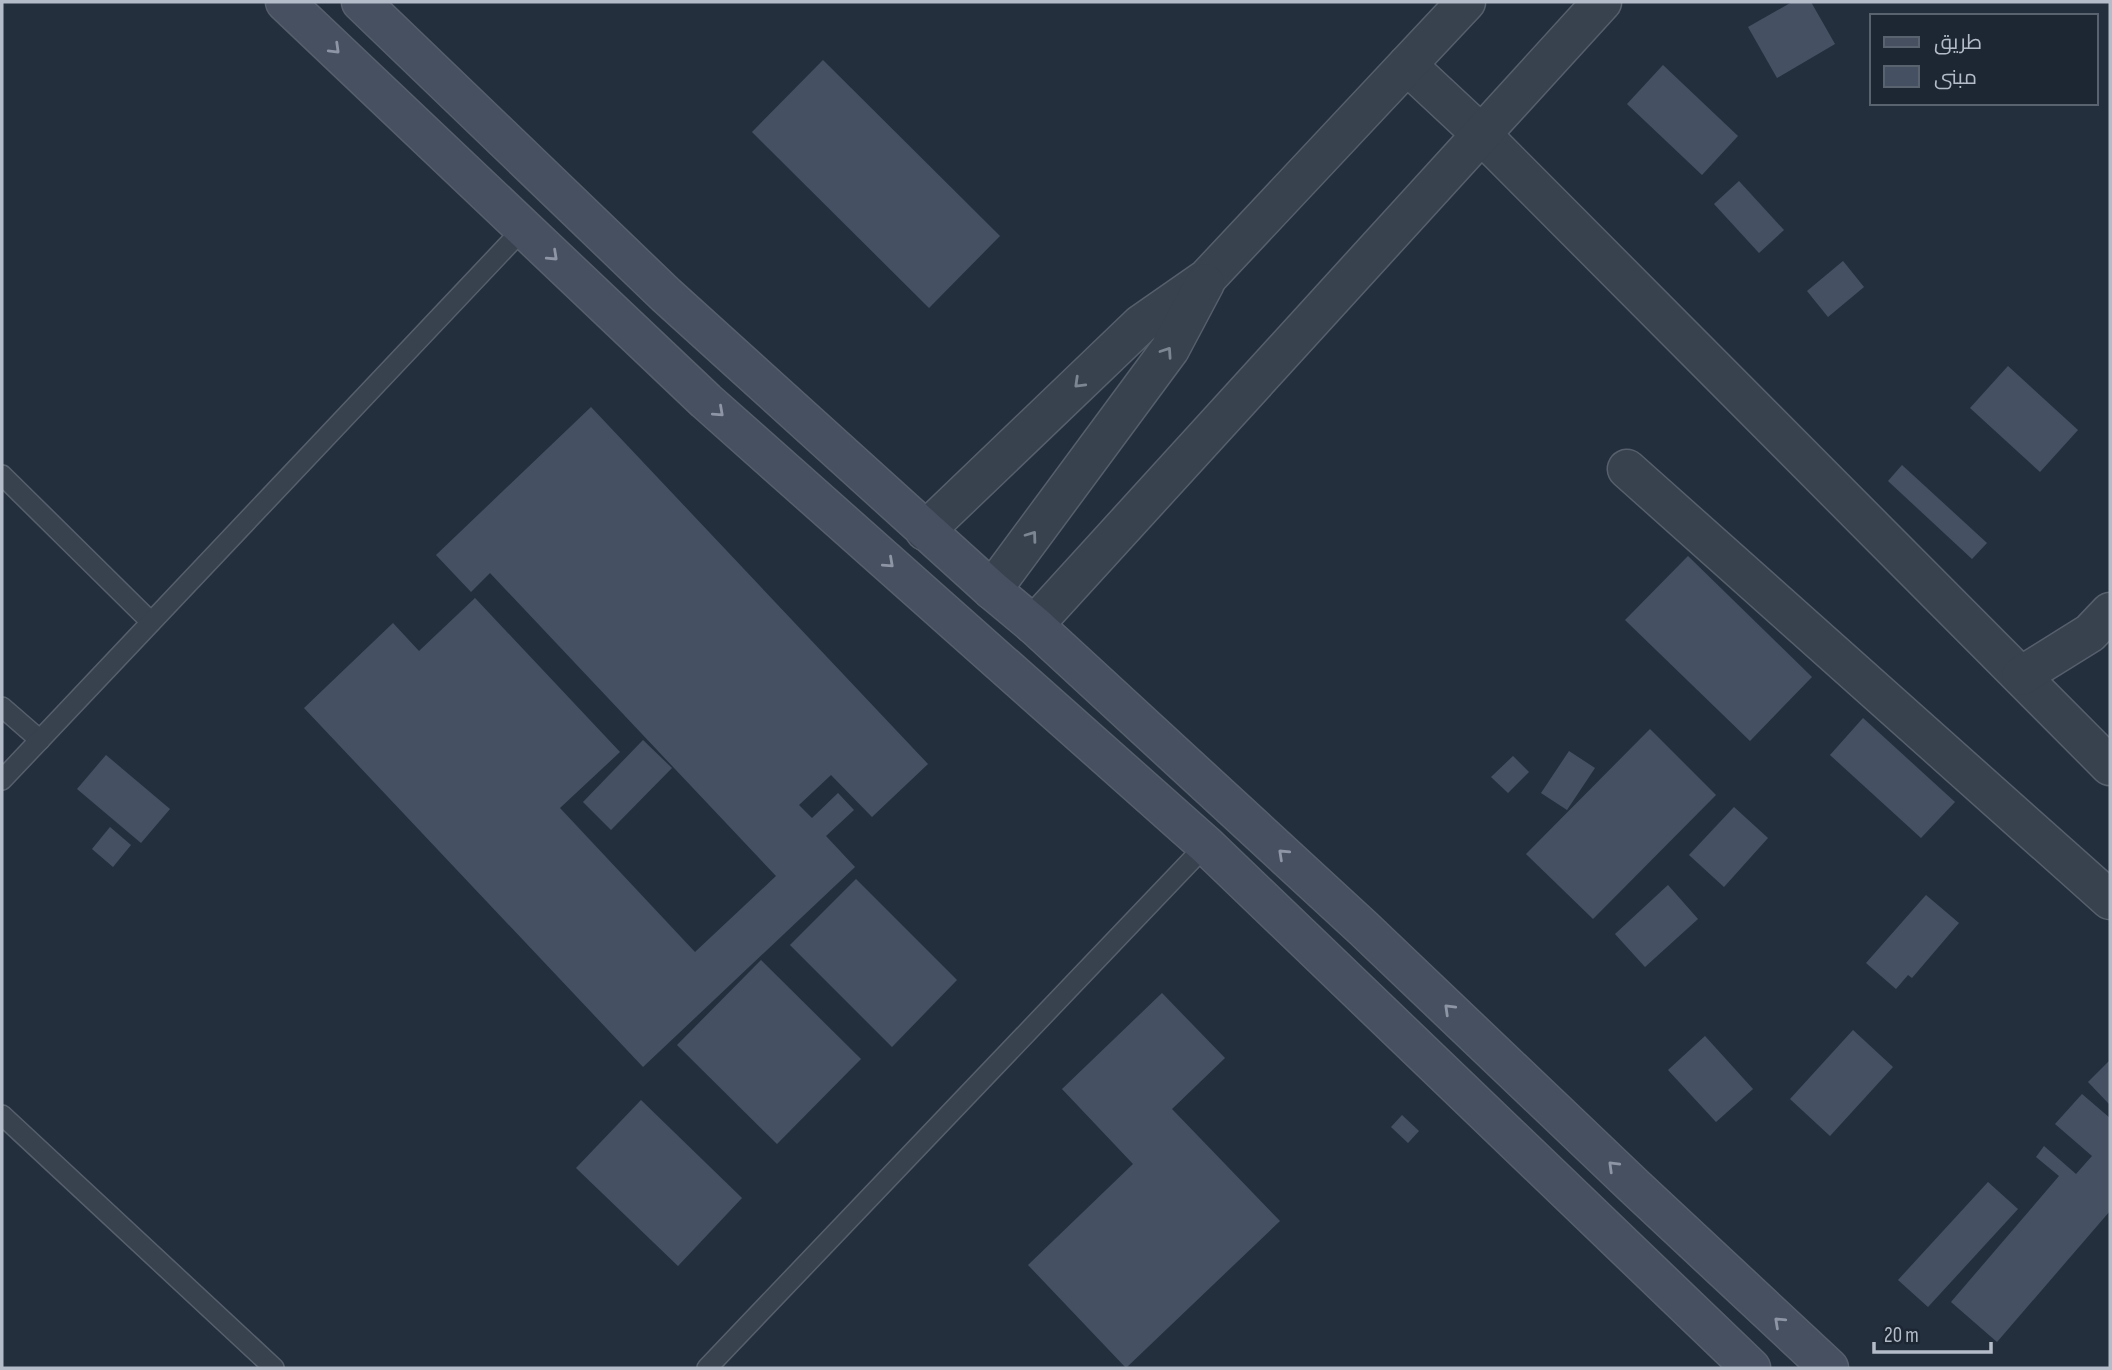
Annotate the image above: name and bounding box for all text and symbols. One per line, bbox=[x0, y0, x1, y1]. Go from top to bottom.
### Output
legend bbox=[1870, 14, 2098, 105]
text: طريق bbox=[1934, 30, 1982, 55]
one-way arrow bbox=[327, 40, 340, 53]
text: مبنى bbox=[1934, 65, 1977, 90]
one-way arrow bbox=[545, 248, 558, 261]
one-way arrow bbox=[1158, 347, 1171, 360]
one-way arrow bbox=[1074, 374, 1087, 387]
one-way arrow bbox=[710, 404, 723, 416]
one-way arrow bbox=[1024, 531, 1036, 543]
one-way arrow bbox=[881, 555, 894, 567]
one-way arrow bbox=[1278, 849, 1291, 862]
one-way arrow bbox=[1444, 1005, 1457, 1018]
one-way arrow bbox=[1608, 1162, 1621, 1175]
scale bar bbox=[1874, 1310, 1991, 1354]
one-way arrow bbox=[1774, 1317, 1787, 1330]
text: 20 m bbox=[1884, 1323, 1919, 1348]

